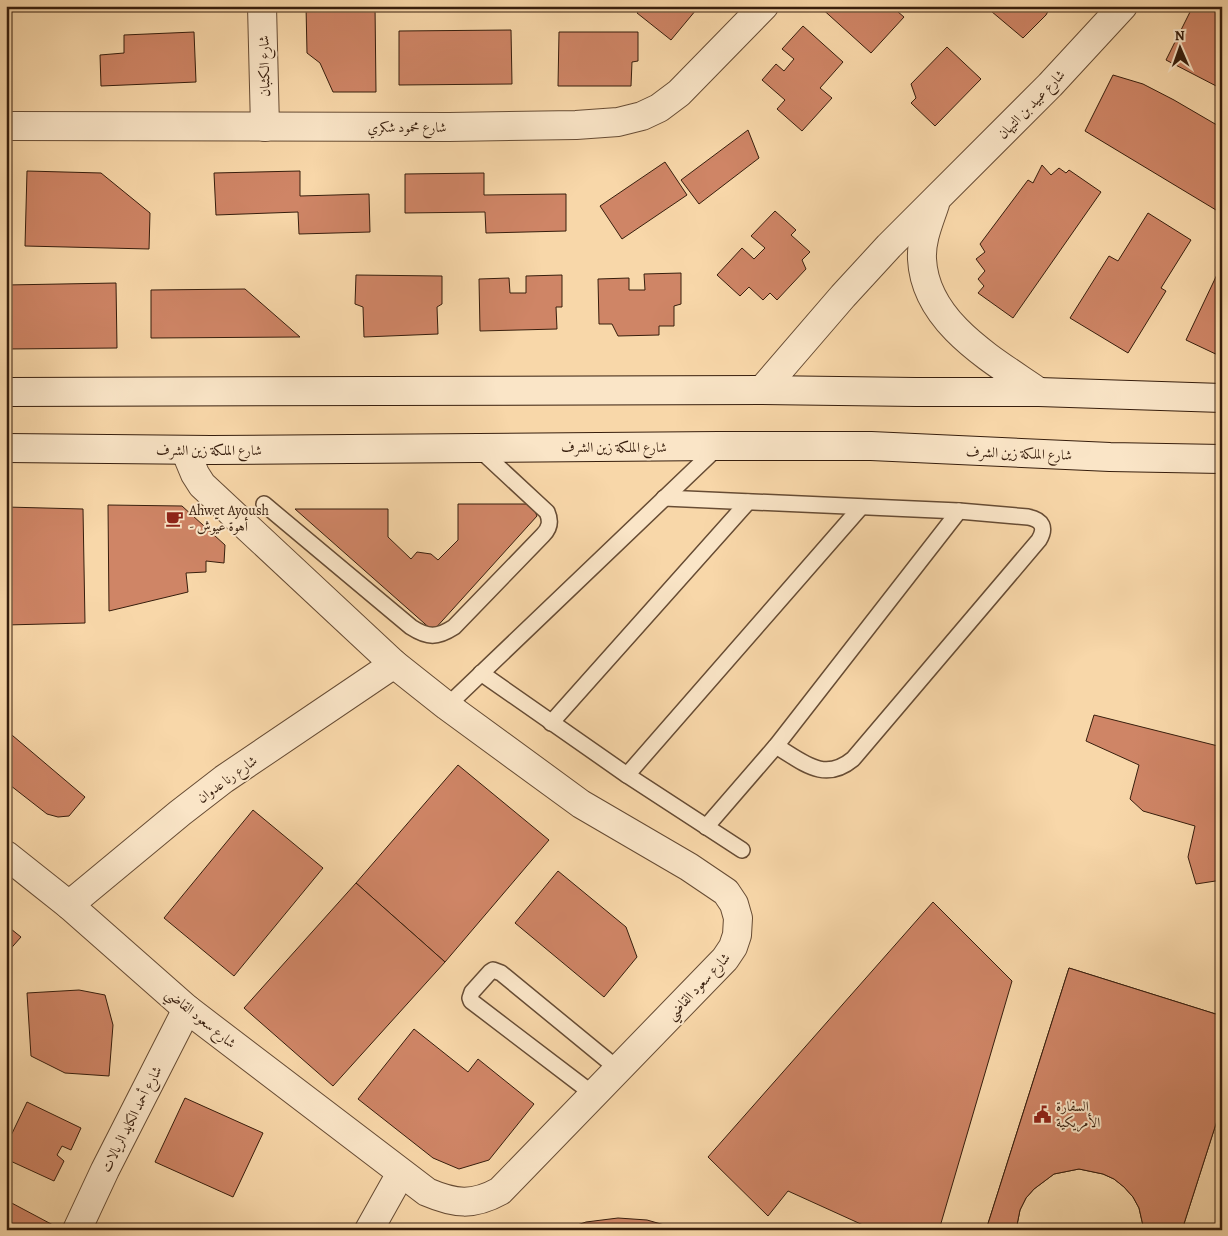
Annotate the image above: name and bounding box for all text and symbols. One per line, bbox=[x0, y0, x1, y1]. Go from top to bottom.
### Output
north arrow bbox=[1156, 22, 1206, 72]
text: N bbox=[1174, 26, 1185, 45]
street label: شارع الكثبان bbox=[254, 35, 277, 97]
street label: شارع عبيد بن التيهان bbox=[993, 65, 1071, 145]
street label: شارع محمود شكري bbox=[367, 118, 447, 139]
street label: شارع الملكة زين الشرف bbox=[561, 438, 667, 459]
street label: شارع الملكة زين الشرف bbox=[156, 441, 262, 462]
street label: شارع الملكة زين الشرف bbox=[966, 442, 1072, 467]
place label: Ahwet Ayoush - أهوة عيّوش bbox=[188, 501, 270, 536]
cafe icon: Ahwet Ayoush - أهوة عيّوش bbox=[165, 508, 185, 528]
street label: شارع رنا عدوان bbox=[193, 751, 262, 809]
street label: شارع سعود القاضي bbox=[662, 948, 737, 1027]
street label: شارع سعود القاضي bbox=[159, 984, 240, 1056]
street label: شارع أحمد الكايد الريالات bbox=[96, 1062, 168, 1177]
place label: السفارة الأمريكية bbox=[1056, 1097, 1100, 1132]
public building icon: السفارة الأمريكية bbox=[1032, 1104, 1052, 1124]

